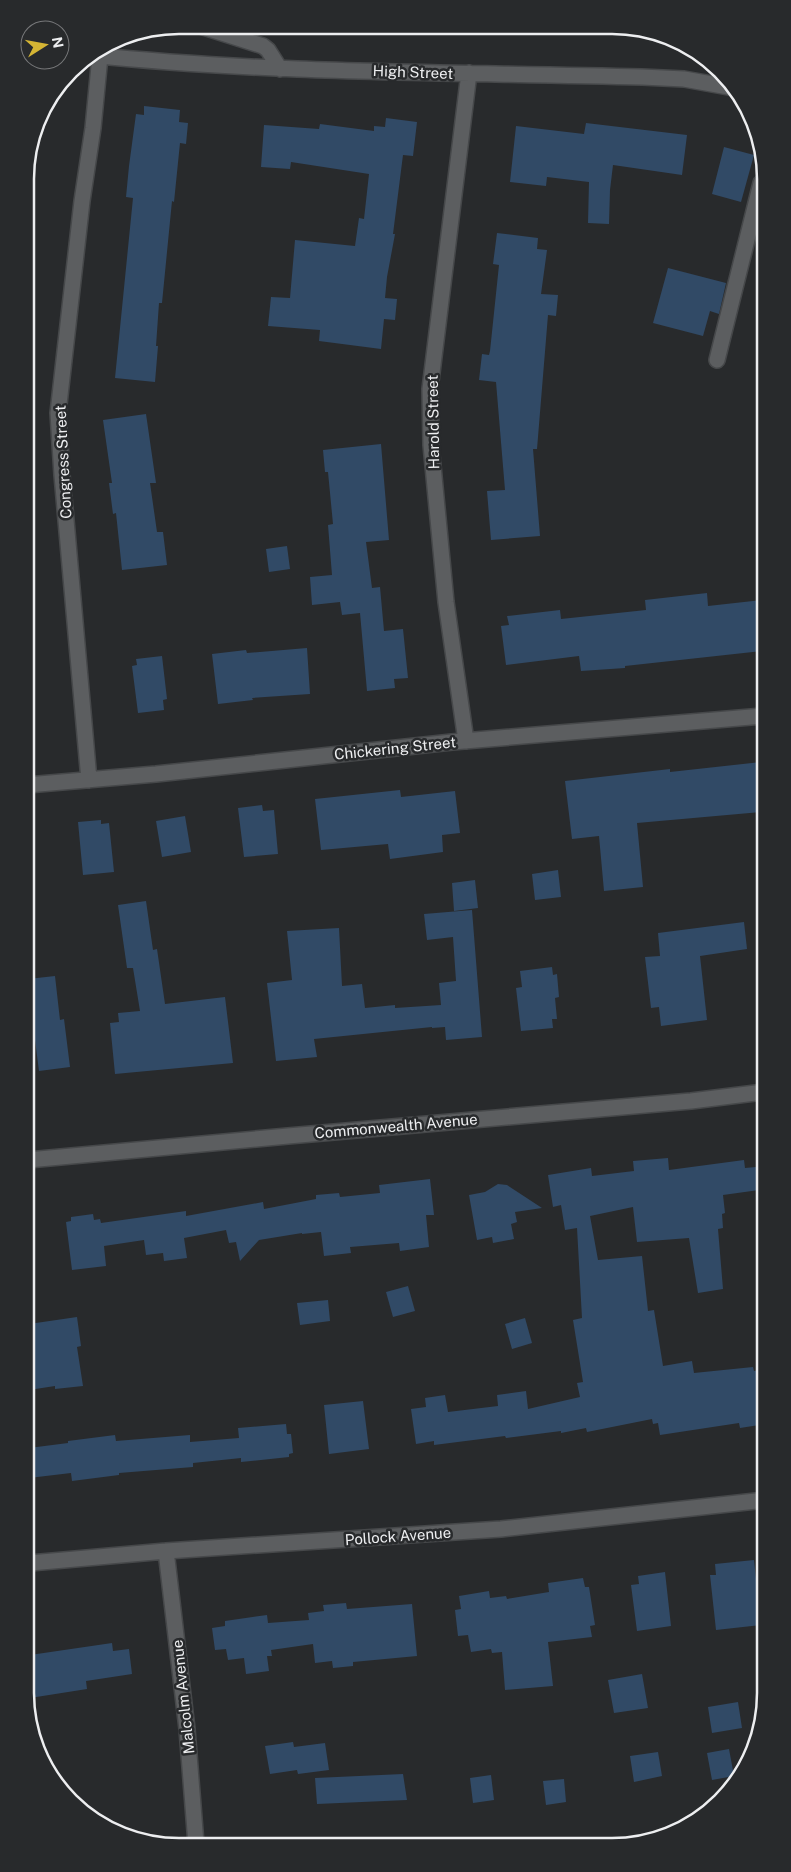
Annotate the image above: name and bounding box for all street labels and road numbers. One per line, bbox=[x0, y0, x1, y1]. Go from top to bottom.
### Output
street label: High Street bbox=[372, 62, 454, 82]
street label: Harold Street bbox=[424, 374, 442, 469]
street label: Congress Street bbox=[52, 405, 74, 519]
street label: Chickering Street bbox=[333, 733, 457, 763]
street label: Commonwealth Avenue bbox=[314, 1110, 478, 1142]
street label: Pollock Avenue bbox=[344, 1524, 452, 1548]
street label: Malcolm Avenue bbox=[169, 1639, 197, 1755]

